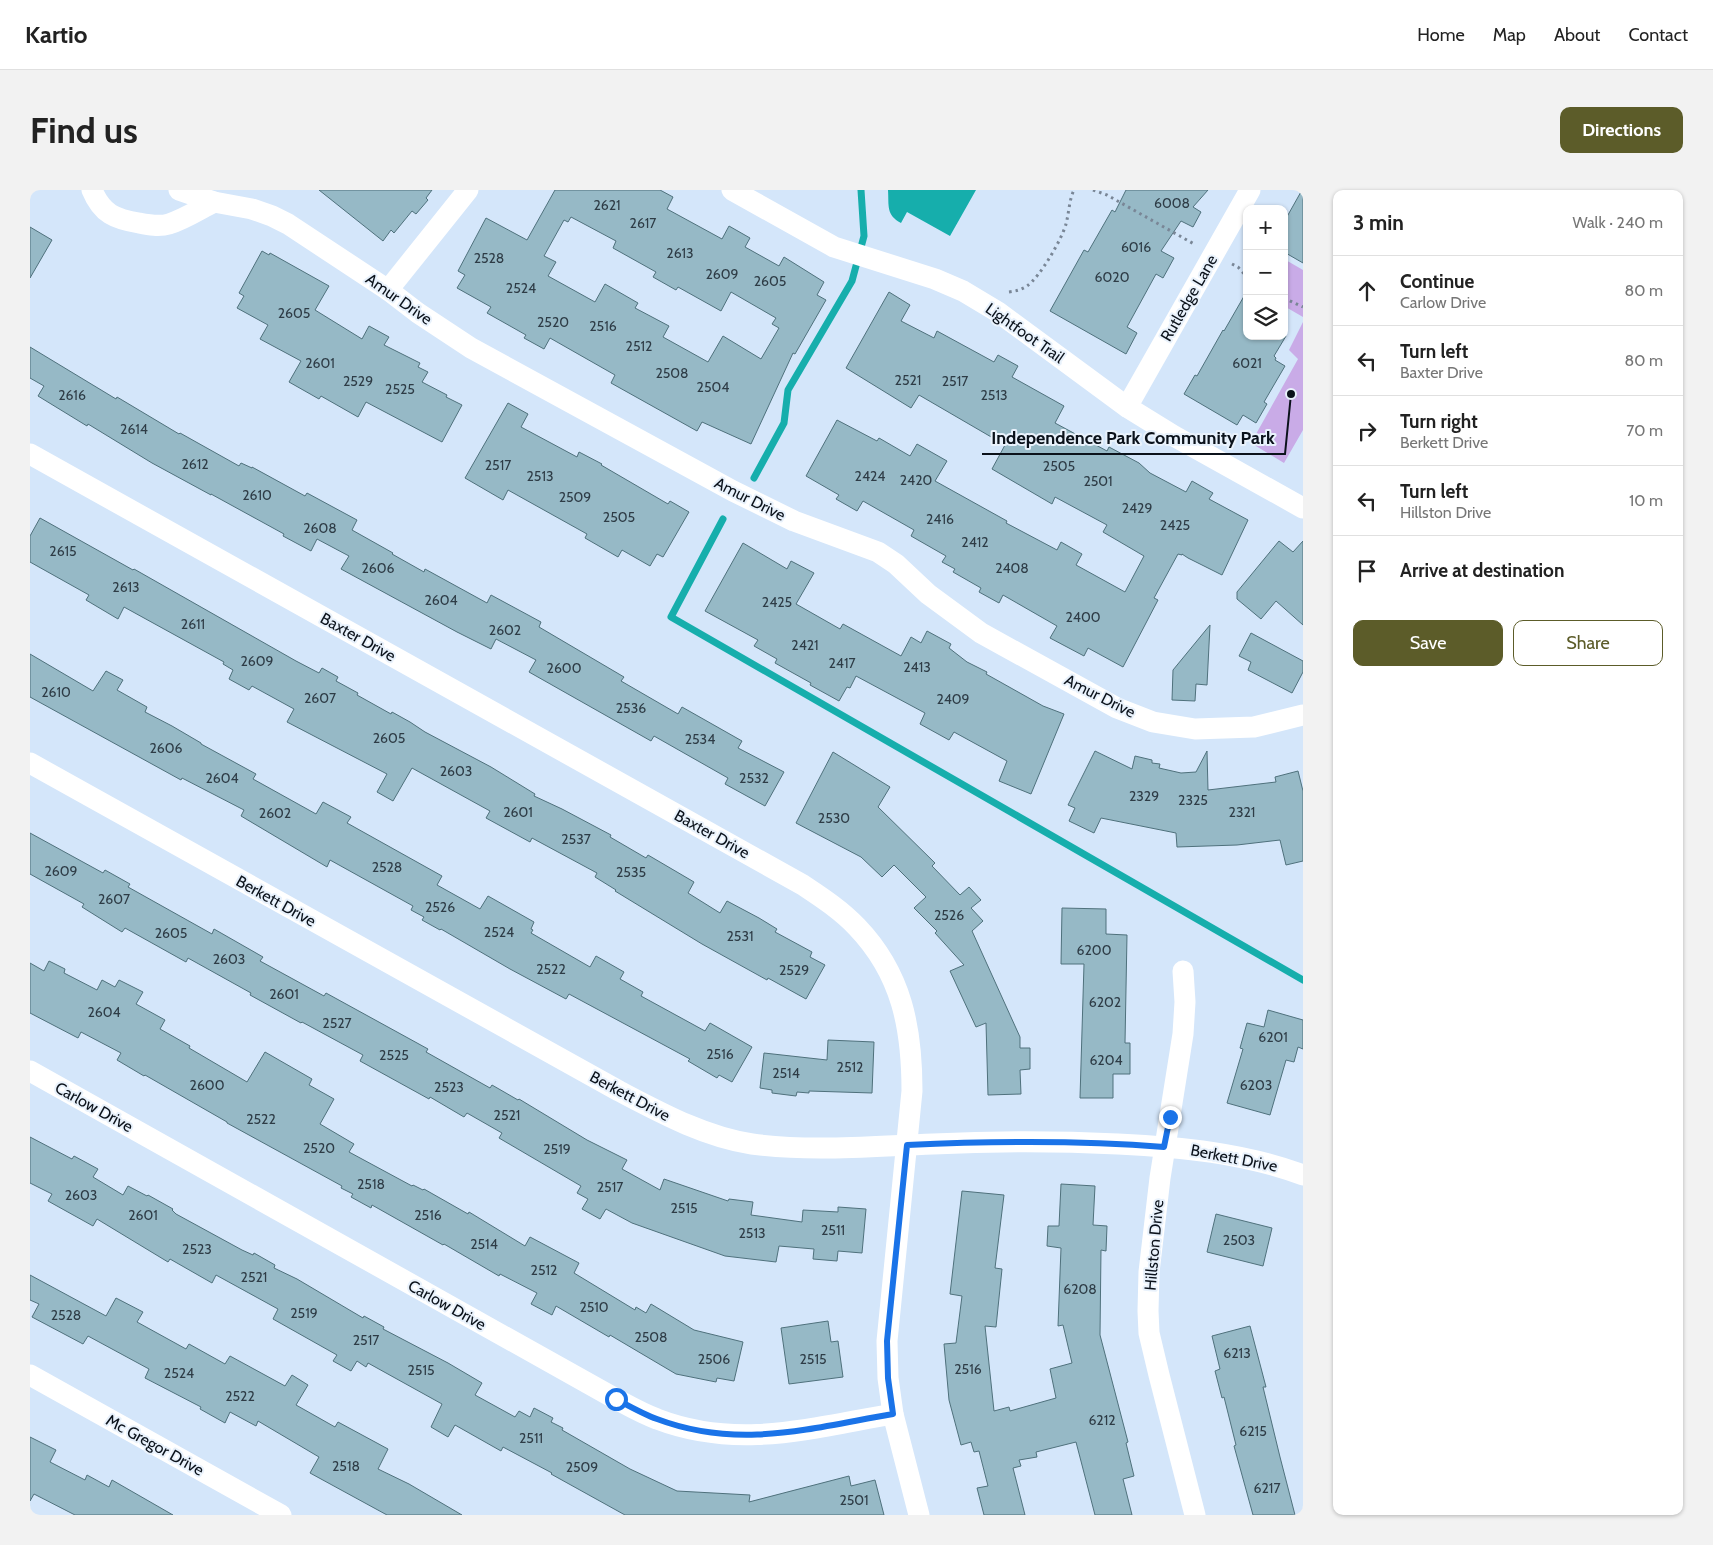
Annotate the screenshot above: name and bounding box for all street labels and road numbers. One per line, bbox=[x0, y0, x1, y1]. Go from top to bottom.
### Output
street label: Rutledge Lane bbox=[1157, 251, 1221, 345]
street label: Amur Drive bbox=[362, 269, 436, 329]
street label: Lightfoot Trail bbox=[982, 299, 1068, 367]
street label: Amur Drive bbox=[711, 473, 789, 525]
street label: Baxter Drive bbox=[317, 609, 399, 665]
street label: Amur Drive bbox=[1061, 670, 1139, 722]
street label: Baxter Drive bbox=[671, 806, 753, 862]
street label: Berkett Drive bbox=[233, 871, 319, 931]
street label: Berkett Drive bbox=[587, 1067, 673, 1125]
street label: Carlow Drive bbox=[52, 1078, 136, 1136]
street label: Berkett Drive bbox=[1189, 1140, 1279, 1176]
street label: Hillston Drive bbox=[1141, 1199, 1167, 1291]
street label: Carlow Drive bbox=[405, 1276, 489, 1334]
street label: Mc Gregor Drive bbox=[103, 1410, 207, 1480]

